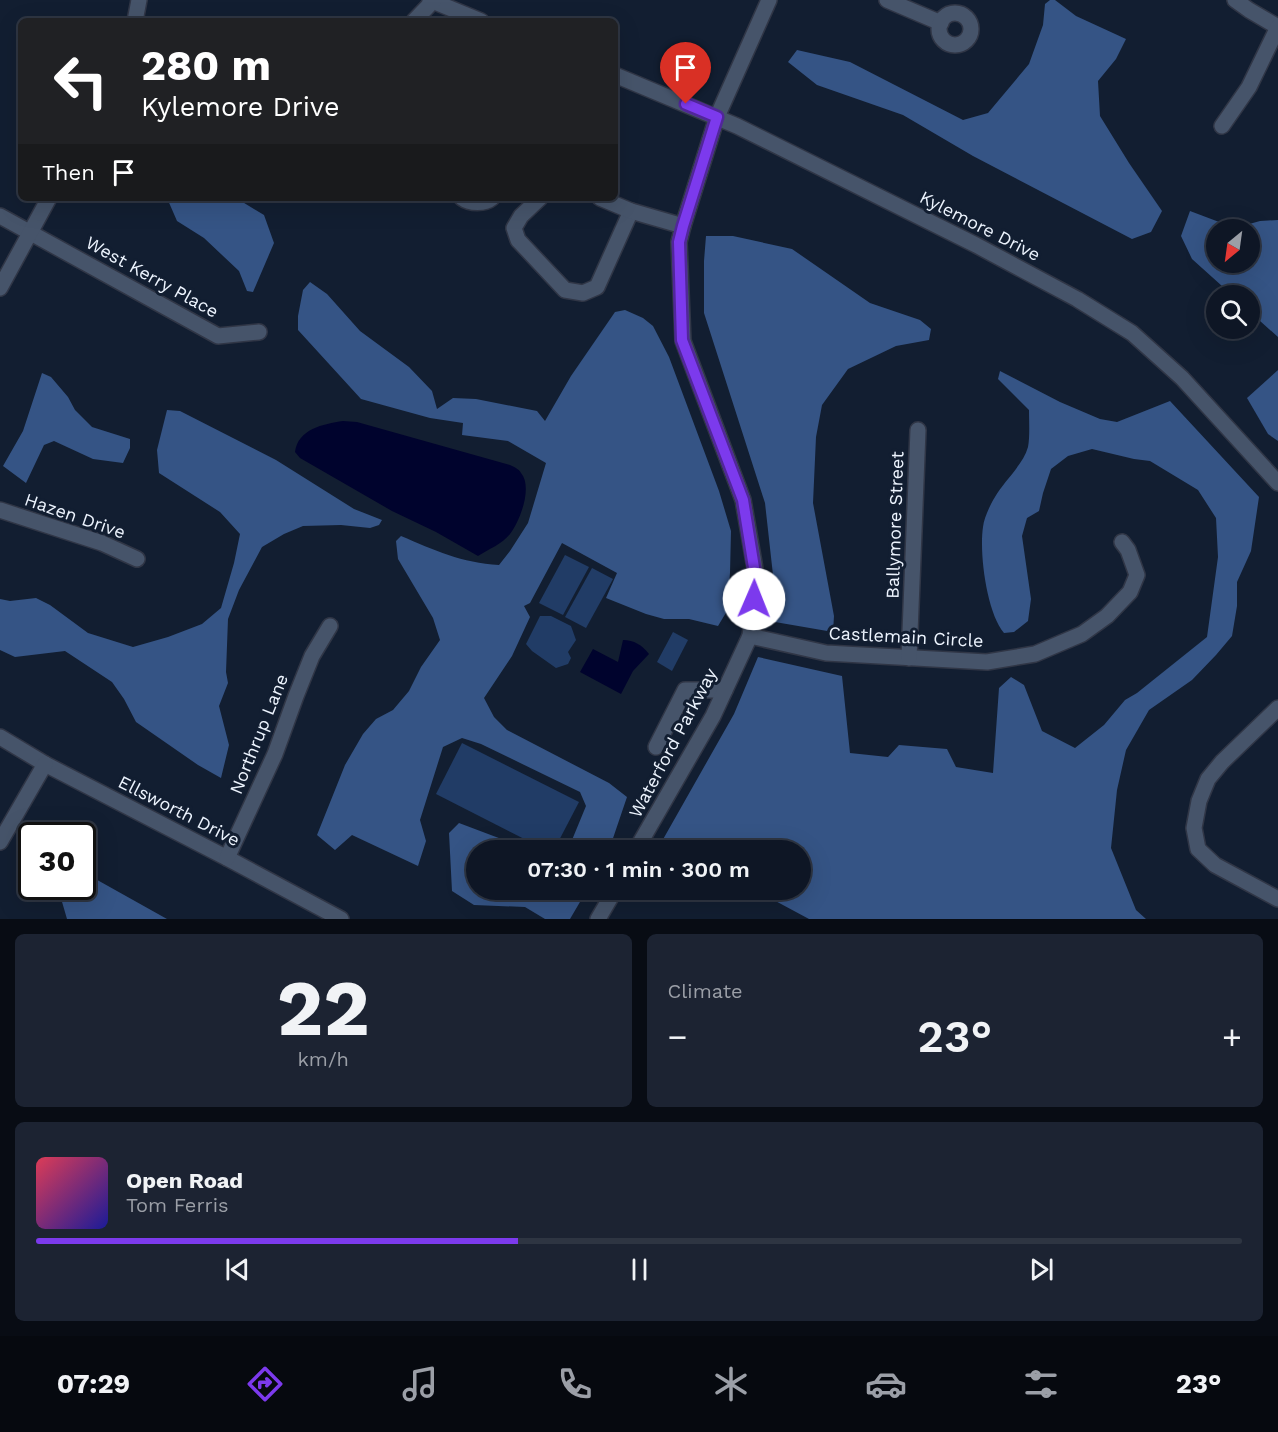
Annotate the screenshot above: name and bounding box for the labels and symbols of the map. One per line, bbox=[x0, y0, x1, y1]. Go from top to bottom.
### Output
pin bbox=[660, 42, 711, 104]
street label: Kylemore Drive bbox=[916, 186, 1044, 265]
north arrow bbox=[1206, 219, 1260, 273]
street label: West Kerry Place bbox=[82, 231, 222, 322]
street label: Ballymore Street bbox=[881, 450, 908, 599]
street label: Hazen Drive bbox=[22, 488, 128, 543]
position arrow bbox=[722, 567, 786, 631]
street label: Castlemain Circle bbox=[828, 622, 984, 651]
street label: Waterford Parkway bbox=[624, 664, 721, 821]
street label: Northrup Lane bbox=[225, 671, 292, 797]
street label: Ellsworth Drive bbox=[115, 771, 243, 850]
speed limit sign: 30 bbox=[18, 822, 96, 900]

